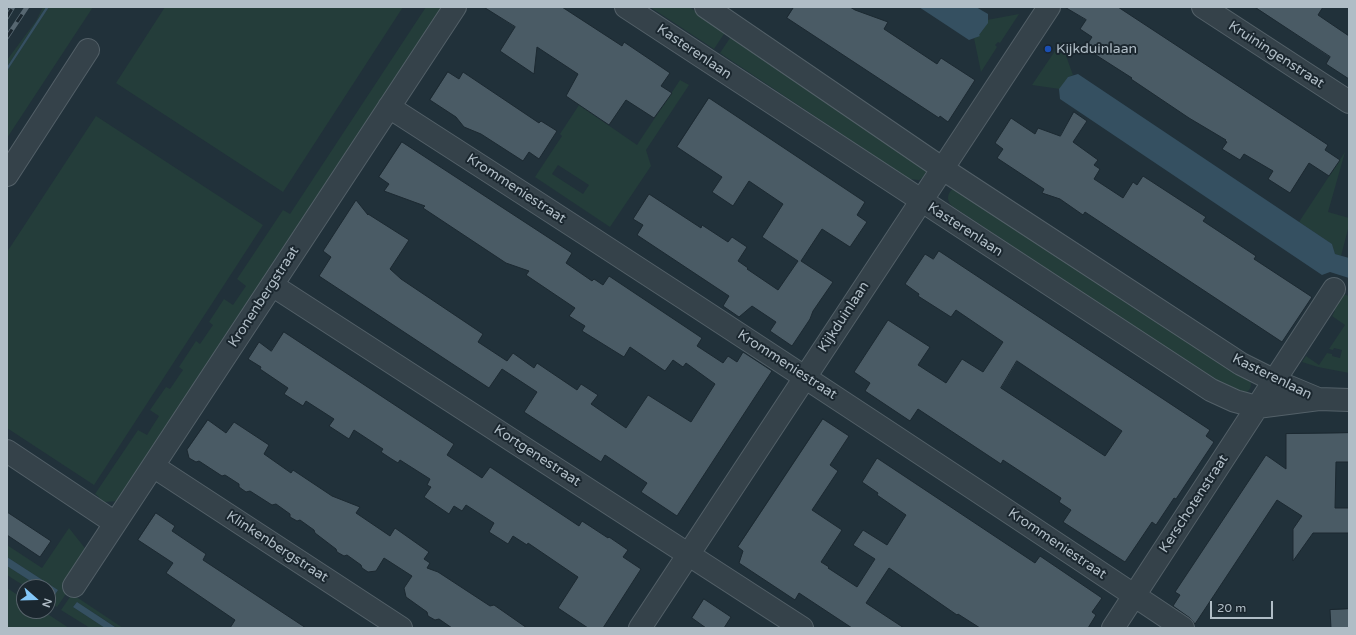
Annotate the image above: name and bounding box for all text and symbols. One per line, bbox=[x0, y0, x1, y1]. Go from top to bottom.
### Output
street label: Kruiningenstraat bbox=[1225, 18, 1327, 92]
street label: Kasterenlaan bbox=[653, 21, 735, 83]
place label: Kijkduinlaan bbox=[1056, 41, 1137, 57]
marker: Kijkduinlaan bbox=[1043, 44, 1053, 54]
street label: Krommeniestraat bbox=[463, 151, 569, 227]
street label: Kasterenlaan bbox=[924, 199, 1006, 261]
street label: Kronenbergstraat bbox=[225, 243, 303, 351]
street label: Kijkduinlaan bbox=[815, 278, 873, 356]
street label: Krommeniestraat bbox=[734, 327, 840, 403]
street label: Kasterenlaan bbox=[1229, 351, 1315, 403]
street label: Kortgenestraat bbox=[490, 422, 584, 490]
street label: Kerschotenstraat bbox=[1156, 452, 1232, 556]
street label: Krommeniestraat bbox=[1005, 505, 1109, 583]
street label: Klinkenbergstraat bbox=[223, 508, 331, 586]
north arrow bbox=[16, 579, 56, 619]
scale bar bbox=[1212, 593, 1275, 619]
text: N bbox=[39, 597, 54, 609]
text: 20 m bbox=[1217, 601, 1246, 615]

